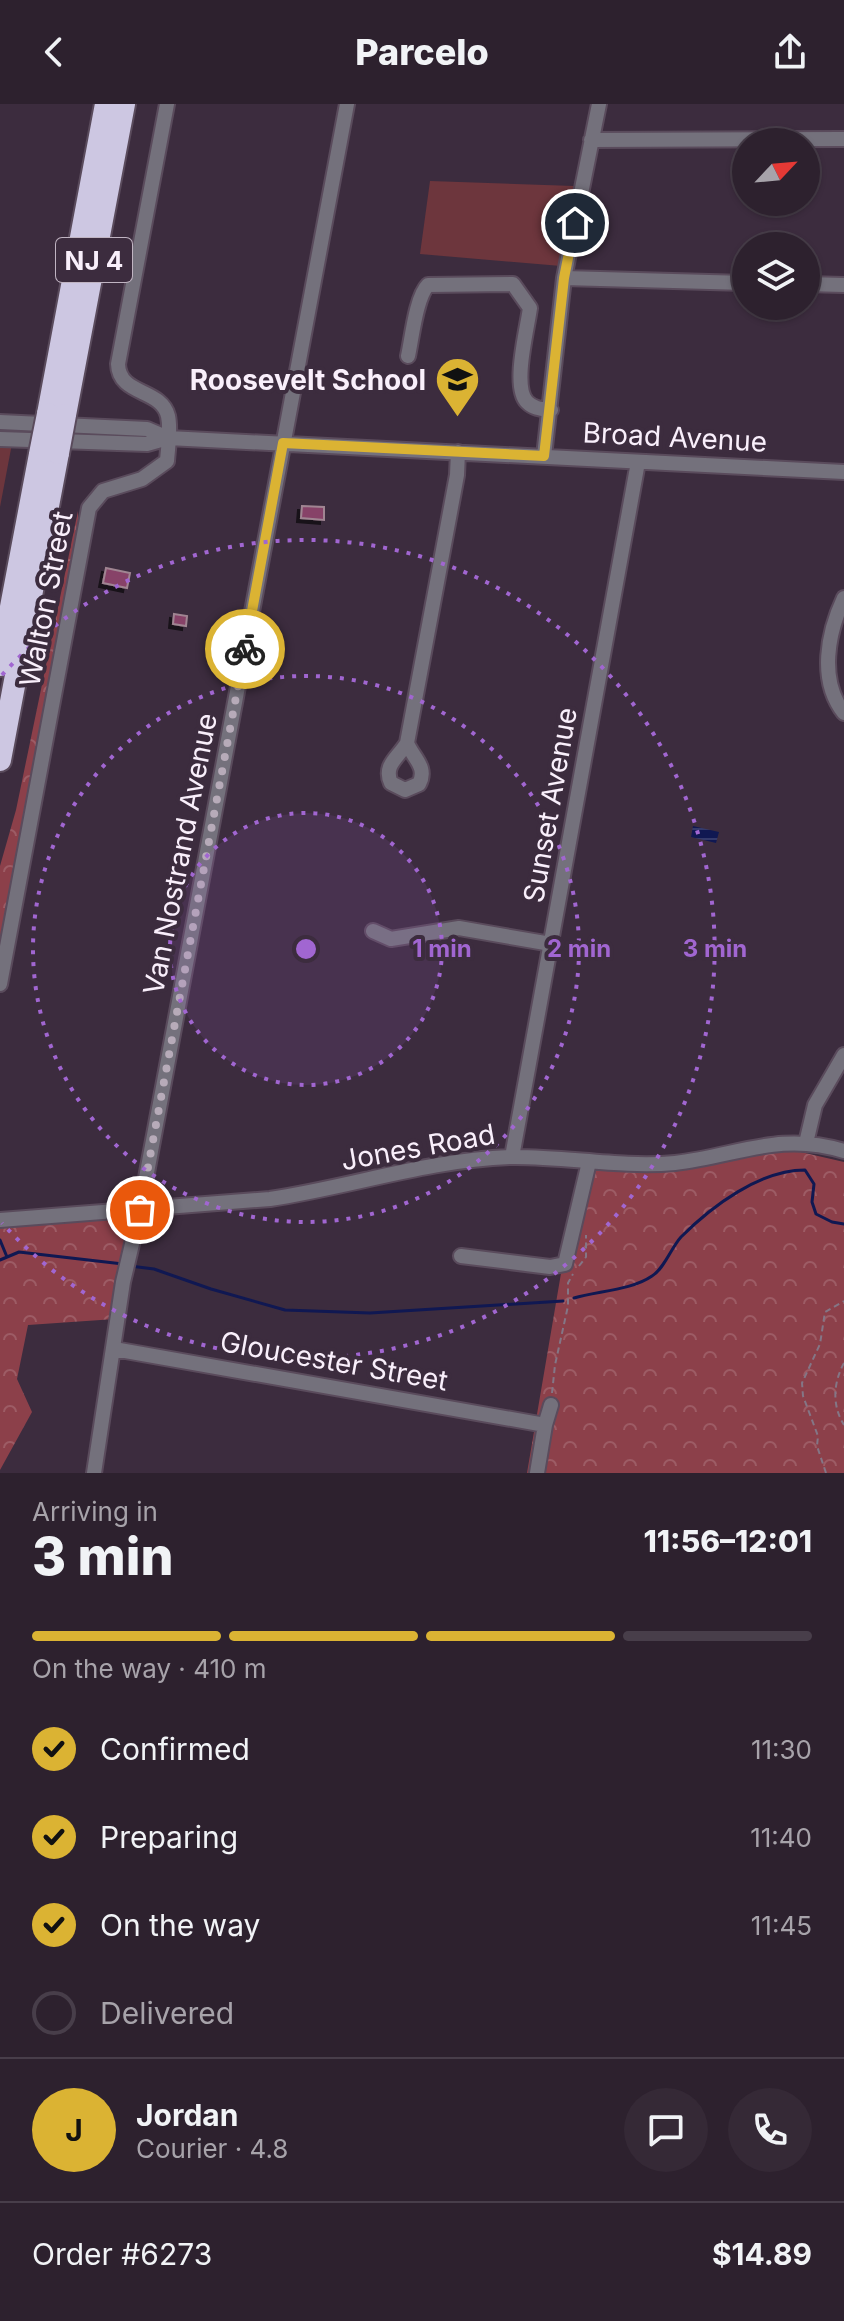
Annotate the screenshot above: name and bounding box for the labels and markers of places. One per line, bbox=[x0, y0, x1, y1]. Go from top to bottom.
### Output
pin bbox=[541, 189, 609, 257]
school or university icon: Roosevelt School bbox=[433, 356, 481, 419]
place label: Roosevelt School bbox=[190, 363, 426, 397]
centre of rings bbox=[292, 935, 320, 963]
pin bbox=[106, 1176, 174, 1244]

